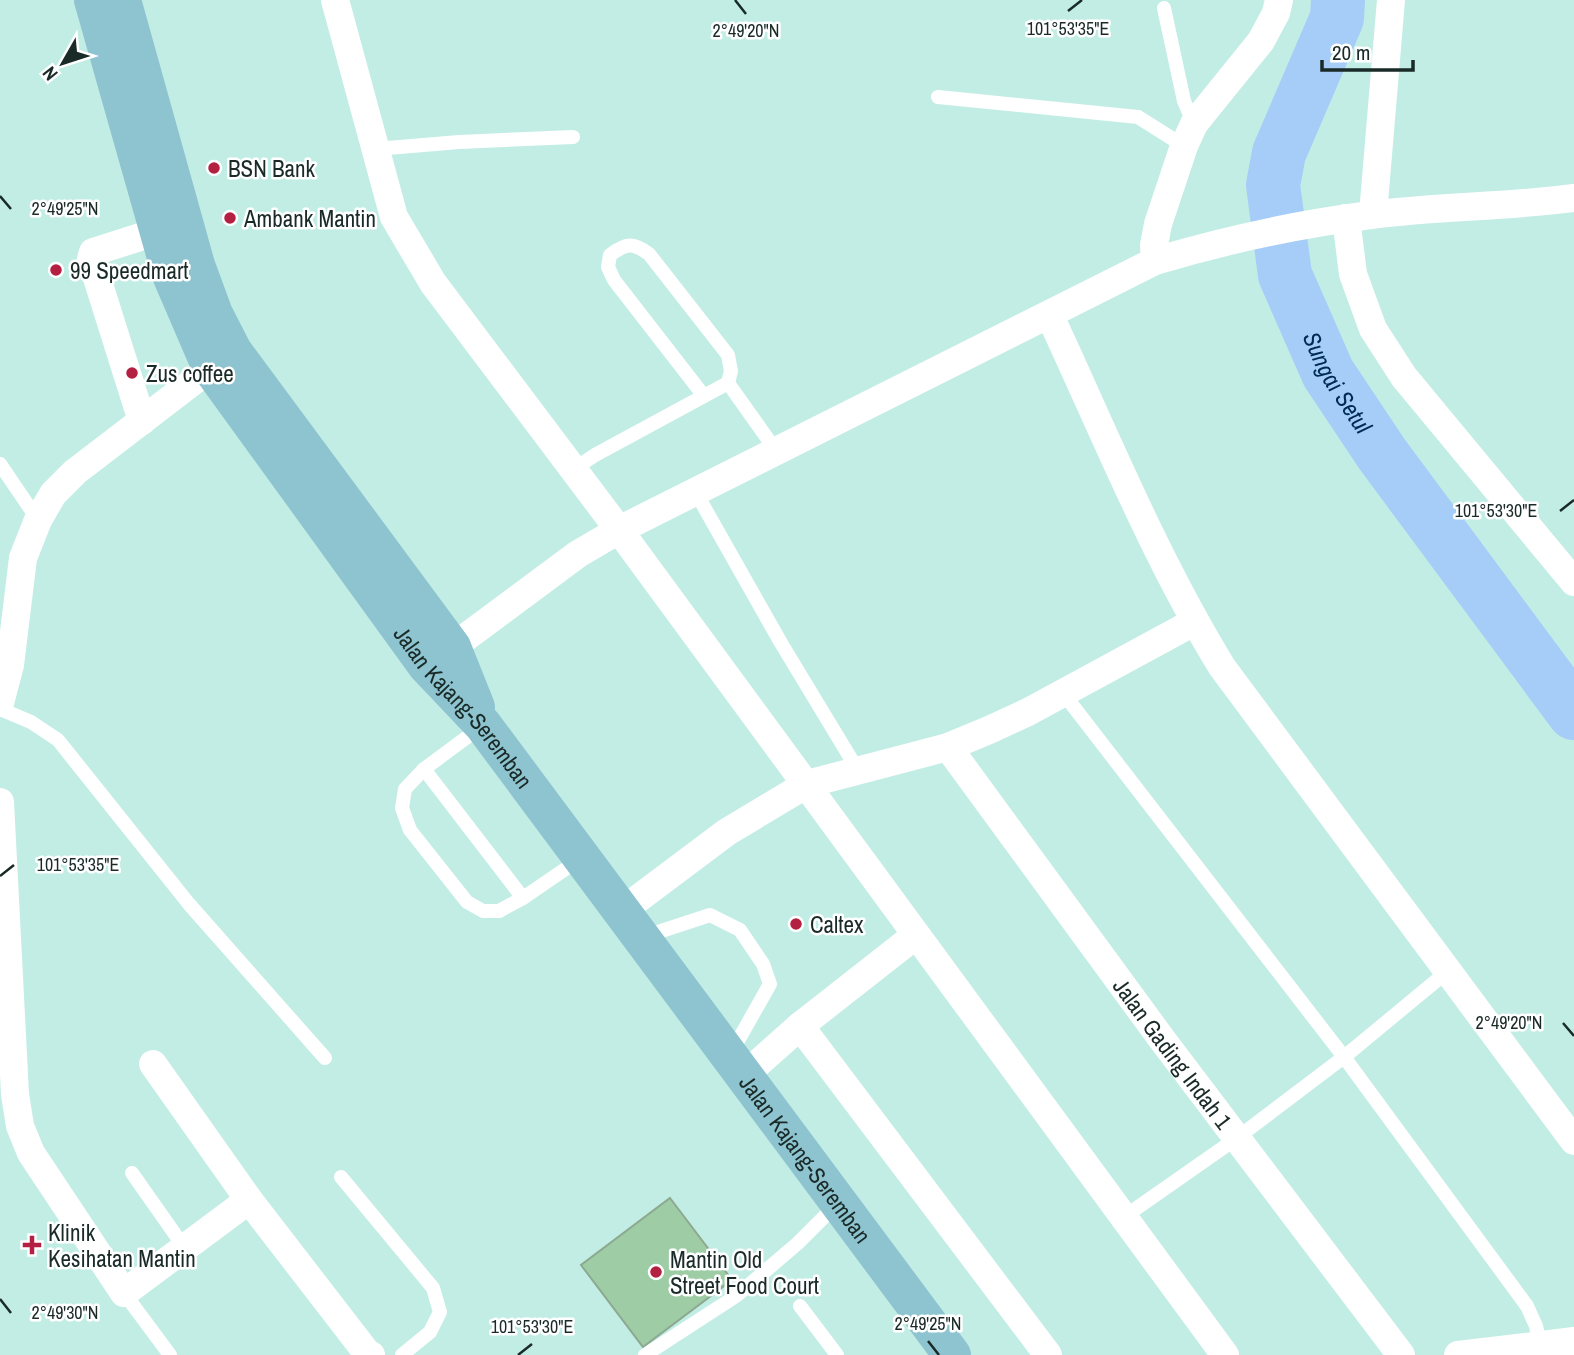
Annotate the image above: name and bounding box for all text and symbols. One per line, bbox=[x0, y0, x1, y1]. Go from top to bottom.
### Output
text: 101°53'35"E bbox=[1027, 16, 1109, 41]
text: 2°49'20"N bbox=[713, 18, 779, 43]
north arrow bbox=[28, 28, 98, 98]
scale bar bbox=[1322, 28, 1413, 72]
text: 20 m bbox=[1332, 38, 1370, 67]
text: N bbox=[36, 61, 63, 86]
place label: BSN Bank bbox=[228, 153, 316, 184]
marker: BSN Bank bbox=[206, 160, 222, 176]
text: 2°49'25"N bbox=[32, 196, 98, 221]
place label: Ambank Mantin bbox=[243, 203, 376, 234]
marker: Ambank Mantin bbox=[222, 210, 238, 226]
place label: 99 Speedmart bbox=[70, 255, 188, 286]
marker: 99 Speedmart bbox=[48, 262, 64, 278]
water label: Sungai Setul bbox=[1296, 327, 1380, 440]
place label: Zus coffee bbox=[146, 358, 234, 389]
marker: Zus coffee bbox=[124, 365, 140, 381]
text: 101°53'30"E bbox=[1455, 498, 1537, 523]
street label: Jalan Kajang-Seremban bbox=[387, 619, 540, 794]
text: 101°53'35"E bbox=[37, 852, 119, 877]
place label: Caltex bbox=[810, 909, 864, 940]
marker: Caltex bbox=[788, 916, 804, 932]
street label: Jalan Gading Indah 1 bbox=[1107, 972, 1240, 1135]
text: 2°49'20"N bbox=[1476, 1010, 1542, 1035]
street label: Jalan Kajang-Seremban bbox=[733, 1068, 879, 1249]
place label: Klinik Kesihatan Mantin bbox=[48, 1217, 196, 1274]
marker: Klinik Kesihatan Mantin bbox=[22, 1235, 42, 1255]
place label: Mantin Old Street Food Court bbox=[670, 1244, 819, 1301]
marker: Mantin Old Street Food Court bbox=[648, 1264, 664, 1280]
text: 2°49'30"N bbox=[32, 1300, 98, 1325]
text: 2°49'25"N bbox=[895, 1311, 961, 1336]
text: 101°53'30"E bbox=[491, 1314, 573, 1339]

